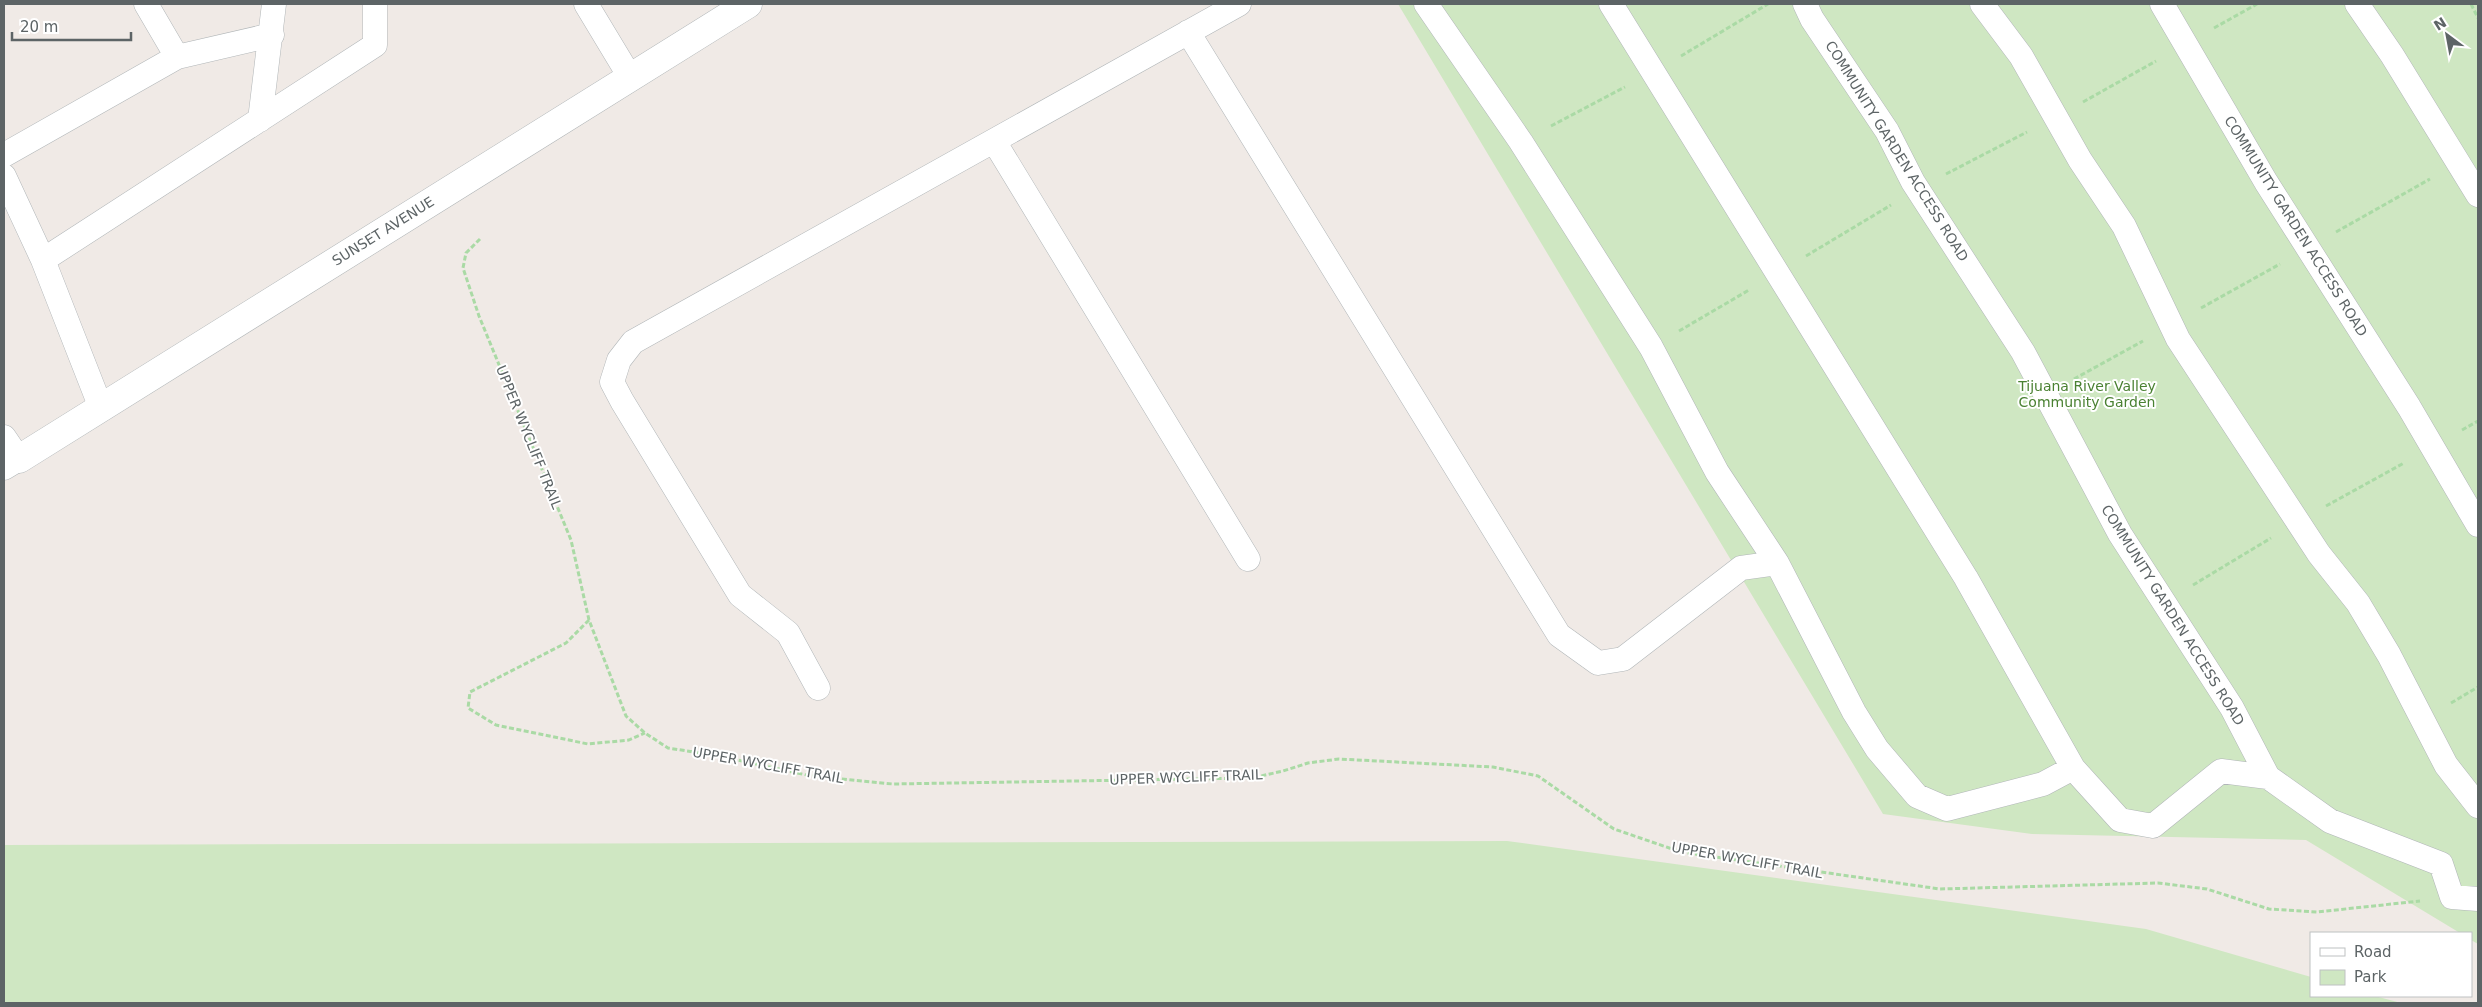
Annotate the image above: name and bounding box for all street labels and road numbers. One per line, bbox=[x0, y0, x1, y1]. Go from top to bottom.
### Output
street label: COMMUNITY GARDEN ACCESS ROAD bbox=[1822, 38, 1972, 264]
street label: COMMUNITY GARDEN ACCESS ROAD bbox=[2221, 113, 2371, 339]
street label: SUNSET AVENUE bbox=[329, 193, 437, 269]
street label: UPPER WYCLIFF TRAIL bbox=[493, 363, 565, 511]
street label: COMMUNITY GARDEN ACCESS ROAD bbox=[2098, 502, 2248, 728]
street label: UPPER WYCLIFF TRAIL bbox=[691, 744, 845, 786]
street label: UPPER WYCLIFF TRAIL bbox=[1109, 766, 1263, 788]
street label: UPPER WYCLIFF TRAIL bbox=[1670, 839, 1824, 881]

